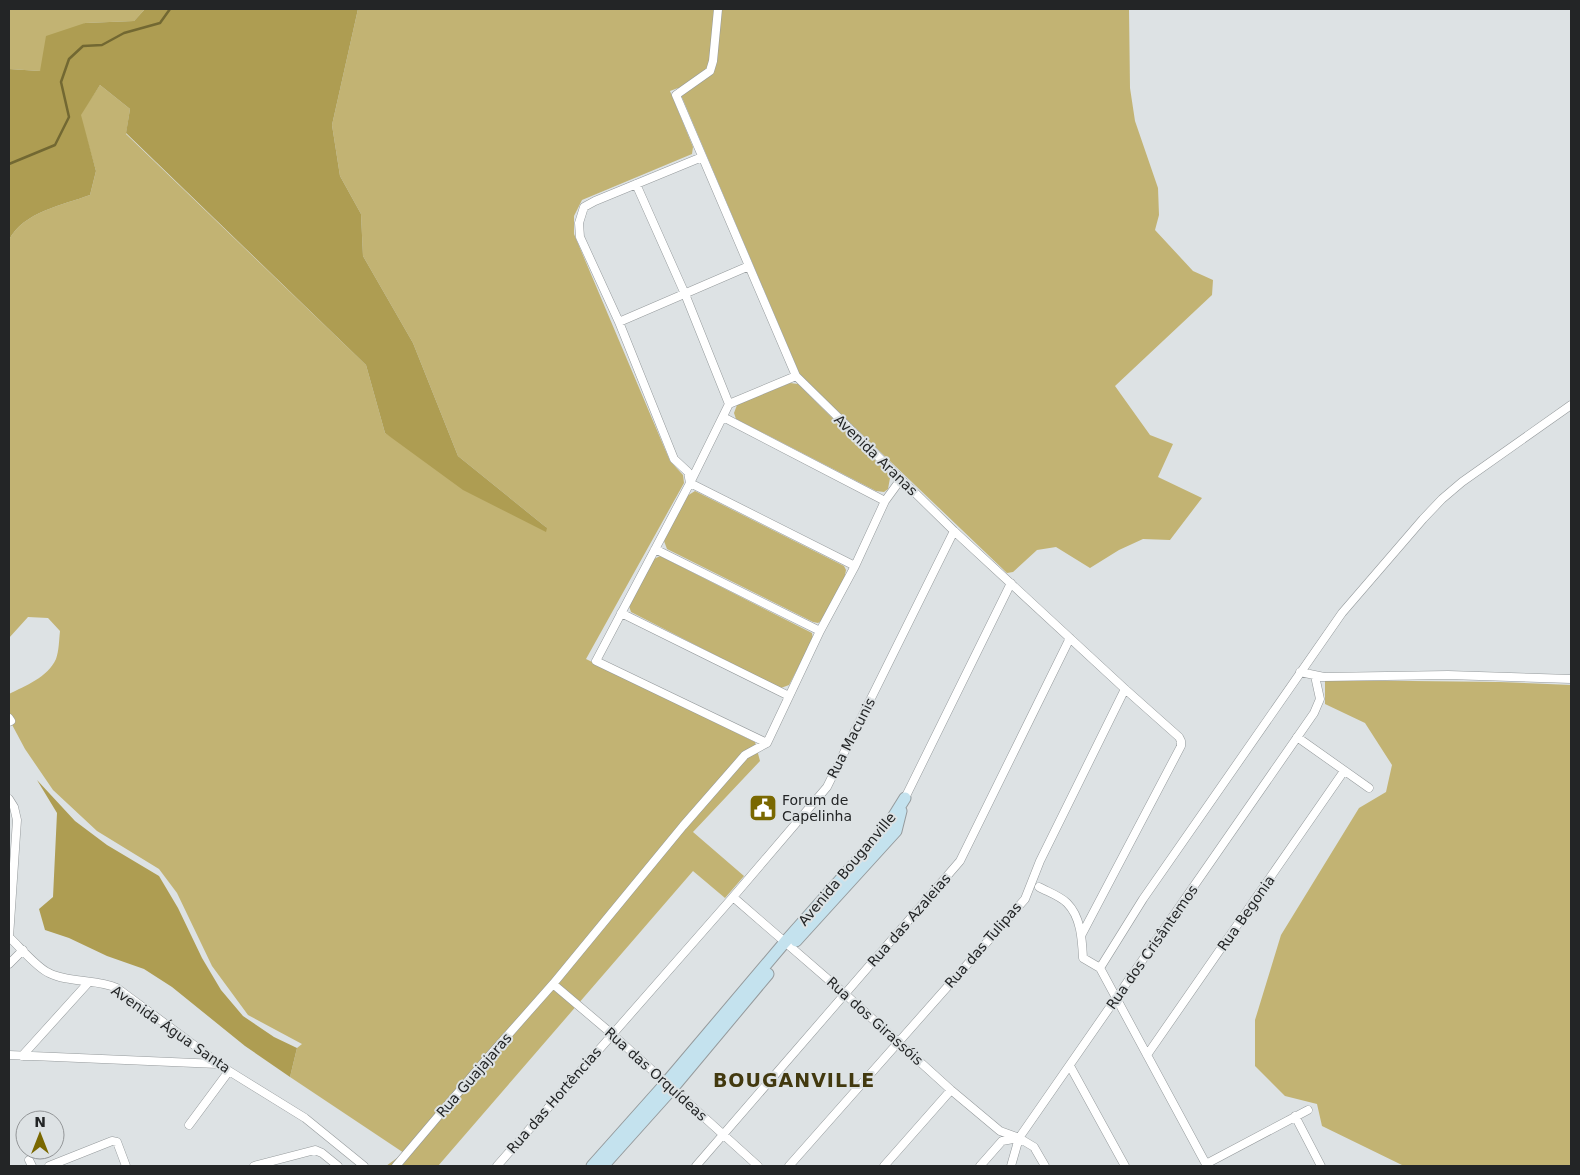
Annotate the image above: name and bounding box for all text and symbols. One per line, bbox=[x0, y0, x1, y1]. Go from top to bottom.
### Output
street label: Avenida Aranas bbox=[831, 411, 921, 499]
street label: Rua Macunis bbox=[824, 695, 878, 781]
place label: Forum de Capelinha bbox=[782, 792, 852, 824]
public building icon: Forum de Capelinha bbox=[748, 793, 778, 823]
street label: Avenida Bouganville bbox=[795, 809, 899, 929]
street label: Rua das Azaleias bbox=[864, 870, 954, 970]
street label: Rua Begonia bbox=[1214, 872, 1278, 954]
street label: Rua dos Crisântemos bbox=[1103, 882, 1201, 1012]
street label: Rua das Tulipas bbox=[942, 899, 1024, 991]
street label: Rua dos Girassóis bbox=[824, 974, 926, 1068]
street label: Avenida Água Santa bbox=[109, 982, 233, 1076]
street label: Rua das Orquídeas bbox=[602, 1024, 710, 1124]
street label: Rua Guajajaras bbox=[433, 1030, 515, 1120]
street label: Rua das Hortências bbox=[504, 1044, 604, 1156]
district label: BOUGANVILLE bbox=[713, 1069, 875, 1091]
north arrow bbox=[15, 1110, 65, 1160]
text: N bbox=[34, 1114, 46, 1130]

